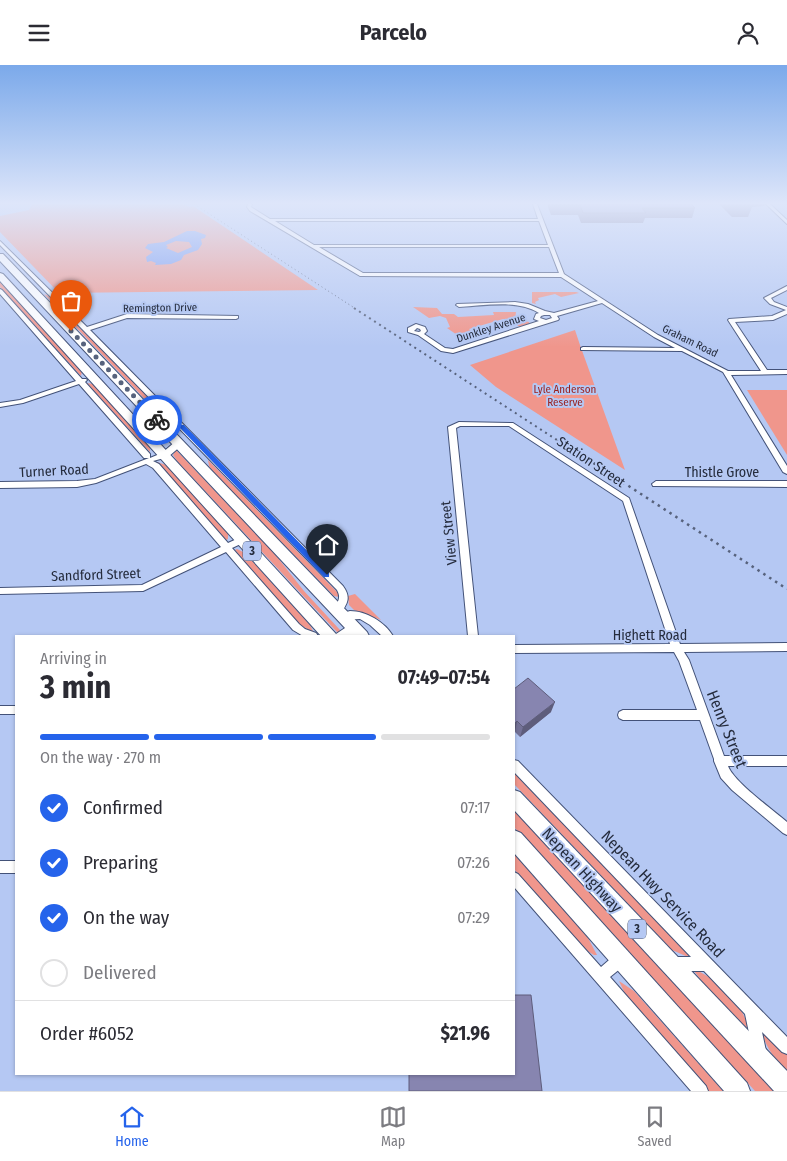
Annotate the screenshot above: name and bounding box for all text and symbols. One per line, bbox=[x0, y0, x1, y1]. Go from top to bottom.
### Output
icon: menu bbox=[25, 19, 53, 47]
text: Parcelo bbox=[360, 19, 427, 46]
icon: person bbox=[734, 19, 762, 47]
pin bbox=[50, 280, 92, 331]
icon: bag bbox=[57, 287, 85, 315]
street label: Remington Drive bbox=[123, 301, 197, 315]
street label: Dunkley Avenue bbox=[455, 311, 527, 345]
street label: Graham Road bbox=[660, 322, 720, 360]
park label: Lyle Anderson Reserve bbox=[534, 383, 596, 409]
courier bbox=[132, 395, 182, 445]
icon: bike bbox=[143, 406, 171, 434]
street label: Station Street bbox=[554, 433, 629, 491]
street label: Turner Road bbox=[19, 461, 89, 481]
street label: Thistle Grove bbox=[685, 464, 759, 481]
street label: View Street bbox=[437, 500, 461, 566]
pin bbox=[306, 524, 348, 575]
icon: home bbox=[313, 531, 341, 559]
road number: 3 bbox=[243, 541, 261, 561]
street label: Sandford Street bbox=[51, 565, 142, 585]
street label: Highett Road bbox=[613, 627, 687, 644]
text: Arriving in bbox=[40, 649, 107, 668]
text: 07:49–07:54 bbox=[398, 666, 490, 689]
text: 3 min bbox=[40, 668, 111, 706]
street label: Henry Street bbox=[703, 687, 751, 771]
text: On the way · 270 m bbox=[40, 748, 161, 767]
icon: check bbox=[40, 794, 68, 822]
text: Confirmed bbox=[83, 796, 163, 819]
text: 07:17 bbox=[460, 798, 490, 817]
street label: Nepean Highway bbox=[538, 824, 627, 917]
street label: Nepean Hwy Service Road bbox=[597, 827, 729, 961]
icon: check bbox=[40, 849, 68, 877]
text: Preparing bbox=[83, 851, 158, 874]
text: 07:26 bbox=[457, 853, 490, 872]
icon: check bbox=[40, 904, 68, 932]
text: On the way bbox=[83, 906, 169, 929]
text: 07:29 bbox=[457, 908, 490, 927]
road number: 3 bbox=[628, 919, 646, 939]
text: Delivered bbox=[83, 961, 157, 984]
text: Order #6052 bbox=[40, 1022, 134, 1045]
text: $21.96 bbox=[441, 1022, 490, 1045]
tab: Home bbox=[115, 1103, 149, 1150]
tab: Map bbox=[379, 1103, 407, 1150]
tab: Saved bbox=[638, 1103, 672, 1150]

